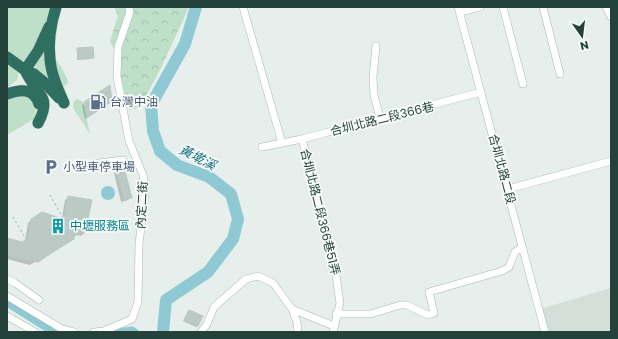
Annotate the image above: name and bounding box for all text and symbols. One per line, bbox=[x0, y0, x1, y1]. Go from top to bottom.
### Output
north arrow bbox=[562, 16, 602, 56]
text: N bbox=[578, 37, 590, 54]
fuel station icon: 台灣中油 bbox=[89, 93, 107, 111]
place label: 台灣中油 bbox=[110, 93, 158, 110]
street label: 合圳北路二段366巷 bbox=[328, 97, 436, 140]
street label: 合圳北路二段 bbox=[485, 132, 520, 206]
water label: 黃墘溪 bbox=[176, 140, 221, 176]
street label: 合圳北路二段366巷51弄 bbox=[297, 147, 344, 277]
parking icon: 小型車停車場 bbox=[42, 158, 60, 176]
place label: 小型車停車場 bbox=[63, 158, 135, 175]
street label: 內定二街 bbox=[132, 181, 151, 229]
building icon: 中壢服務區 bbox=[49, 217, 67, 235]
place label: 中壢服務區 bbox=[70, 217, 130, 234]

